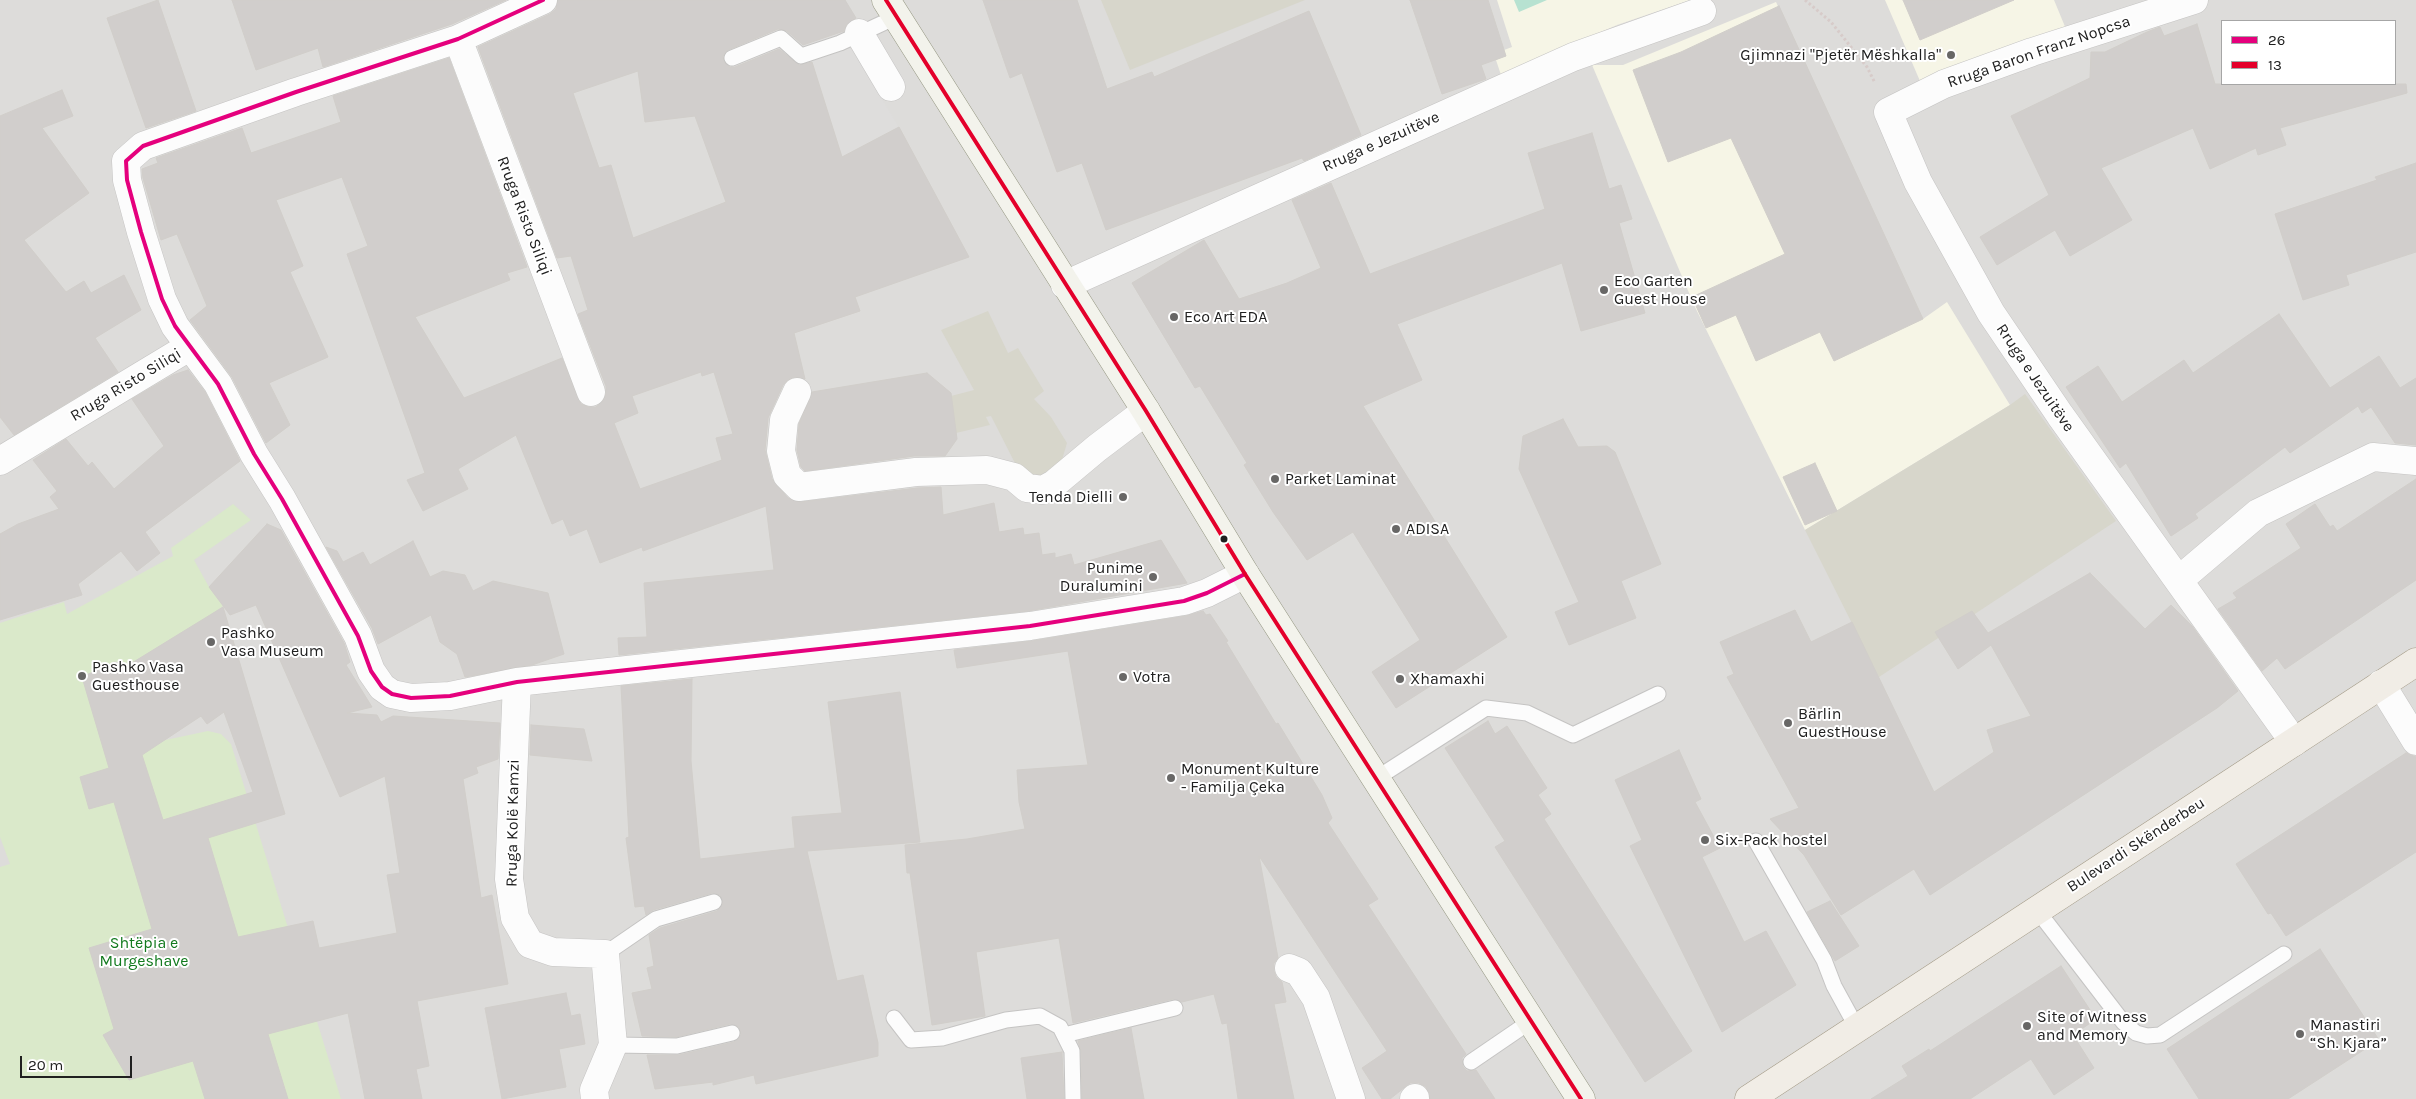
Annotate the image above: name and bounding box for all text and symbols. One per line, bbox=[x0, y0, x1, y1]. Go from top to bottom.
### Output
street label: Rruga Baron Franz Nopcsa bbox=[1945, 12, 2133, 92]
legend bbox=[2221, 20, 2396, 85]
text: 26 bbox=[2268, 31, 2285, 49]
place label: Gjimnazi "Pjetër Mëshkalla" bbox=[1740, 45, 1941, 65]
marker: Gjimnazi "Pjetër Mëshkalla" bbox=[1945, 49, 1957, 61]
text: 13 bbox=[2268, 56, 2282, 74]
street label: Rruga e Jezuitëve bbox=[1319, 108, 1443, 176]
street label: Rruga Risto Siliqi bbox=[492, 154, 556, 278]
place label: Eco Garten Guest House bbox=[1614, 271, 1706, 309]
marker: Eco Garten Guest House bbox=[1598, 284, 1610, 296]
place label: Eco Art EDA bbox=[1184, 307, 1267, 327]
marker: Eco Art EDA bbox=[1168, 311, 1180, 323]
street label: Rruga e Jezuitëve bbox=[1992, 320, 2078, 436]
street label: Rruga Risto Siliqi bbox=[67, 344, 185, 426]
place label: Parket Laminat bbox=[1285, 469, 1396, 489]
marker: Parket Laminat bbox=[1269, 473, 1281, 485]
place label: Tenda Dielli bbox=[1029, 487, 1113, 507]
marker: Tenda Dielli bbox=[1117, 491, 1129, 503]
place label: ADISA bbox=[1406, 519, 1449, 539]
marker: ADISA bbox=[1390, 523, 1402, 535]
unlabelled marker bbox=[1219, 534, 1229, 544]
place label: Punime Duralumini bbox=[1060, 558, 1143, 596]
marker: Punime Duralumini bbox=[1147, 571, 1159, 583]
place label: Pashko Vasa Museum bbox=[221, 623, 324, 661]
marker: Pashko Vasa Museum bbox=[205, 636, 217, 648]
place label: Pashko Vasa Guesthouse bbox=[92, 657, 184, 695]
place label: Votra bbox=[1133, 667, 1171, 687]
place label: Xhamaxhi bbox=[1410, 669, 1485, 689]
marker: Pashko Vasa Guesthouse bbox=[76, 670, 88, 682]
marker: Votra bbox=[1117, 671, 1129, 683]
marker: Xhamaxhi bbox=[1394, 673, 1406, 685]
place label: Bärlin GuestHouse bbox=[1798, 704, 1886, 742]
marker: Bärlin GuestHouse bbox=[1782, 717, 1794, 729]
street label: Rruga Kolë Kamzi bbox=[502, 759, 524, 887]
place label: Monument Kulture - Familja Çeka bbox=[1181, 759, 1319, 797]
marker: Monument Kulture - Familja Çeka bbox=[1165, 772, 1177, 784]
street label: Bulevardi Skënderbeu bbox=[2063, 793, 2209, 897]
place label: Six-Pack hostel bbox=[1715, 830, 1827, 850]
marker: Six-Pack hostel bbox=[1699, 834, 1711, 846]
park label: Shtëpia e Murgeshave bbox=[99, 933, 189, 971]
place label: Site of Witness and Memory bbox=[2037, 1007, 2147, 1045]
place label: Manastiri “Sh. Kjara” bbox=[2310, 1015, 2387, 1053]
marker: Site of Witness and Memory bbox=[2021, 1020, 2033, 1032]
marker: Manastiri “Sh. Kjara” bbox=[2294, 1028, 2306, 1040]
scale bar bbox=[22, 1046, 135, 1078]
text: 20 m bbox=[28, 1056, 63, 1074]

